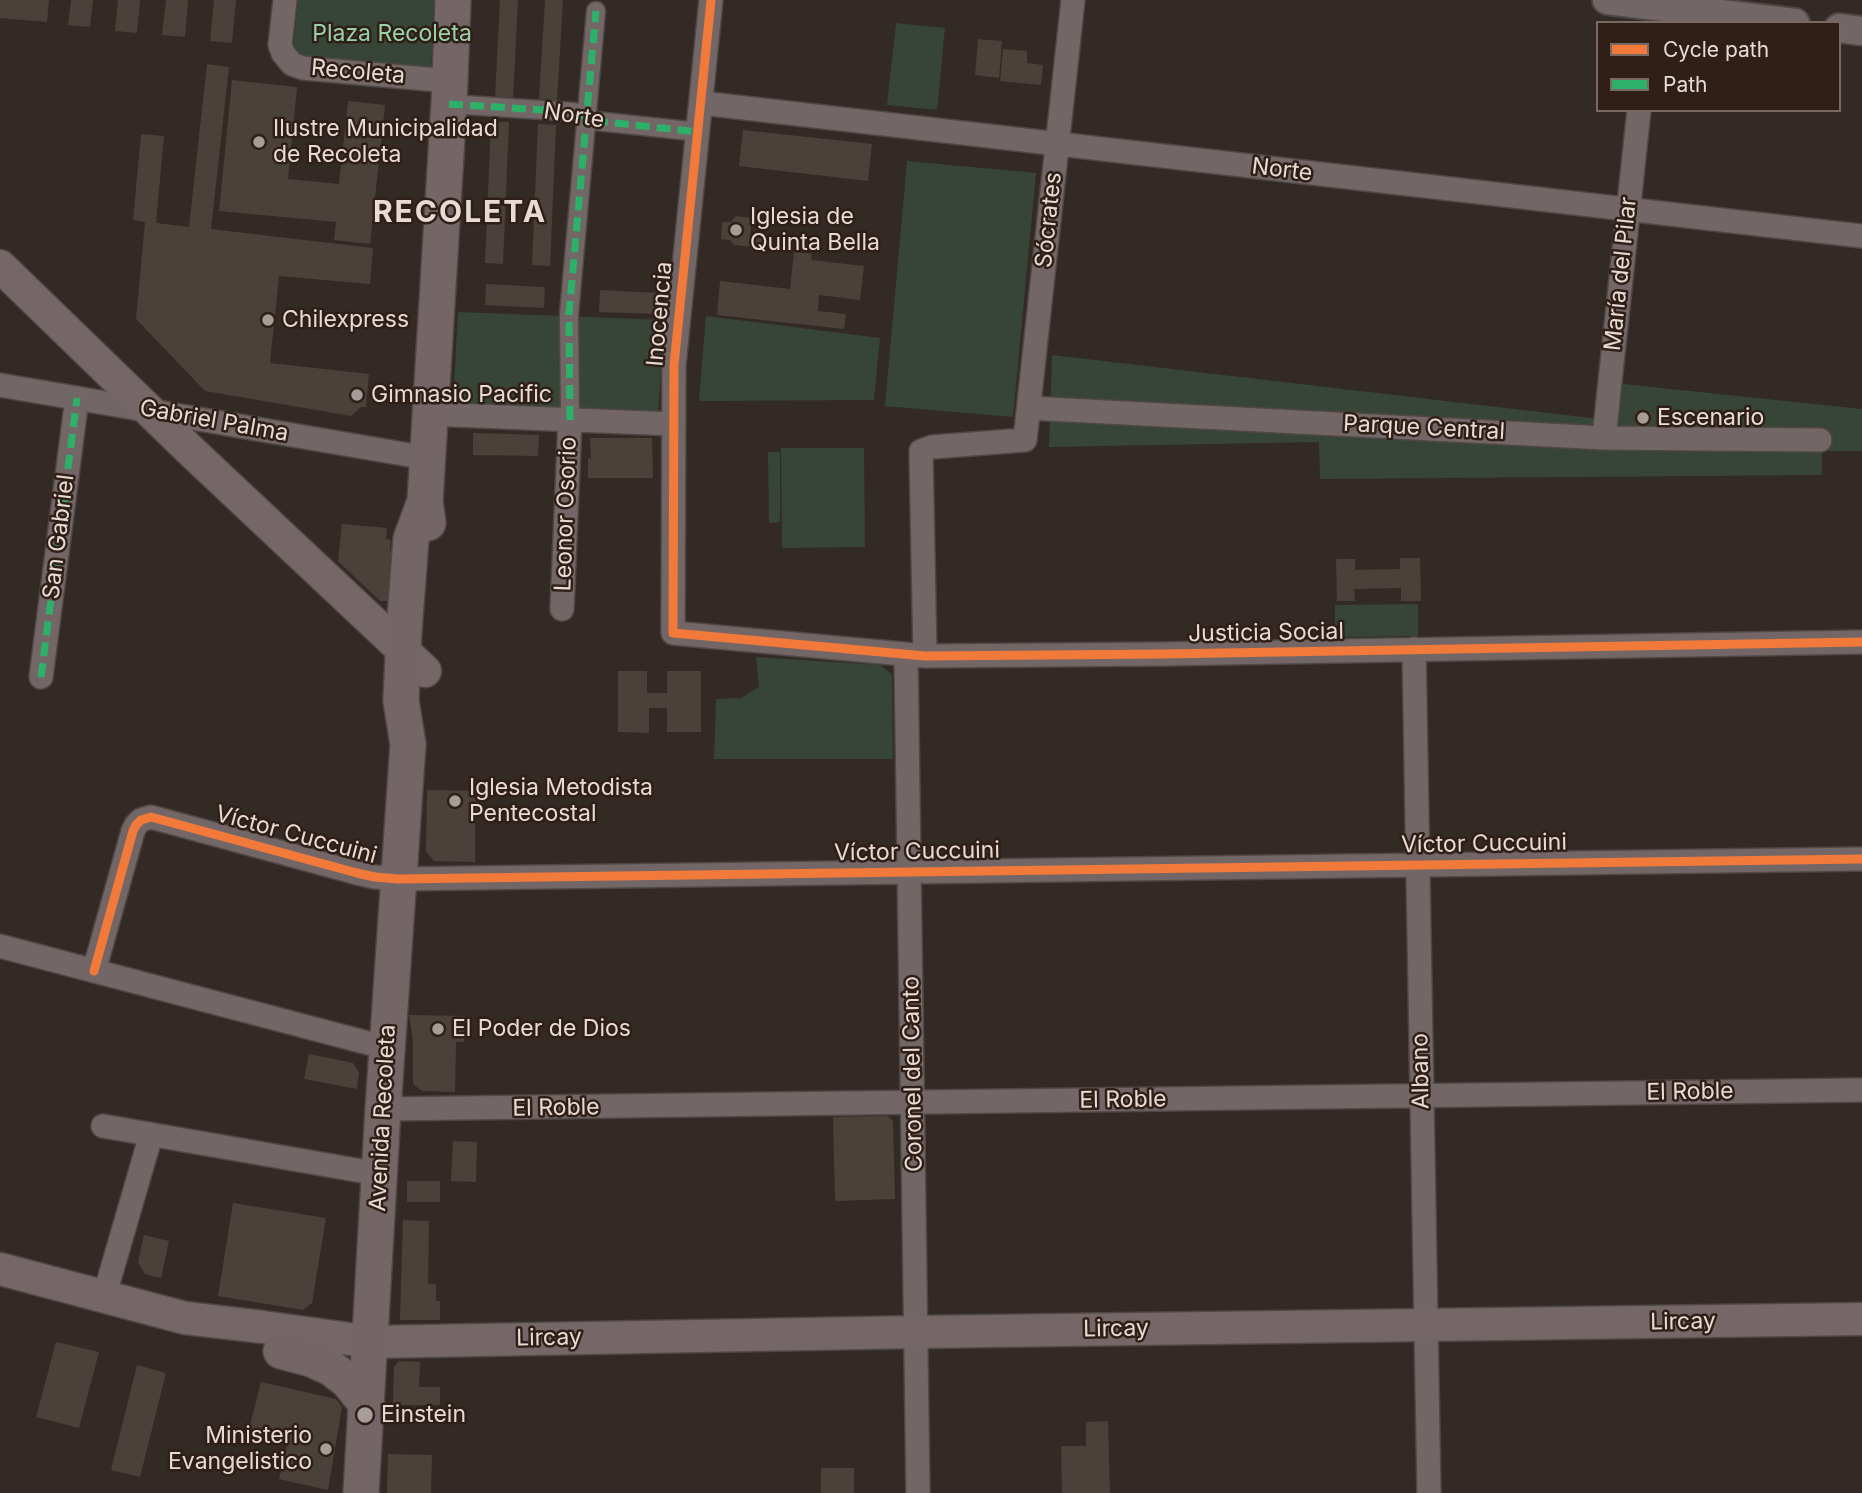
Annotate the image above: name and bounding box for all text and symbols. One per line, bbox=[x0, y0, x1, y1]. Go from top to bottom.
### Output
park label: Plaza Recoleta bbox=[312, 20, 472, 48]
legend bbox=[1596, 21, 1841, 112]
text: Cycle path bbox=[1663, 37, 1769, 62]
street label: Recoleta bbox=[310, 54, 406, 90]
text: Path bbox=[1663, 72, 1708, 97]
street label: Norte bbox=[542, 98, 606, 134]
place label: Ilustre Municipalidad de Recoleta bbox=[273, 115, 498, 169]
marker: Ilustre Municipalidad de Recoleta bbox=[251, 134, 267, 150]
street label: Norte bbox=[1250, 153, 1314, 187]
street label: Sócrates bbox=[1030, 171, 1068, 269]
district label: RECOLETA bbox=[374, 195, 546, 231]
street label: María del Pilar bbox=[1599, 196, 1643, 352]
place label: Iglesia de Quinta Bella bbox=[750, 203, 880, 257]
marker: Iglesia de Quinta Bella bbox=[728, 222, 744, 238]
street label: Inocencia bbox=[642, 260, 678, 368]
place label: Chilexpress bbox=[282, 306, 409, 334]
marker: Chilexpress bbox=[260, 312, 276, 328]
place label: Gimnasio Pacific bbox=[371, 381, 552, 409]
marker: Gimnasio Pacific bbox=[349, 387, 365, 403]
street label: Gabriel Palma bbox=[138, 394, 290, 448]
place label: Escenario bbox=[1657, 404, 1764, 432]
street label: Parque Central bbox=[1342, 410, 1506, 446]
marker: Escenario bbox=[1635, 410, 1651, 426]
street label: Leonor Osorio bbox=[550, 436, 582, 592]
street label: San Gabriel bbox=[38, 473, 80, 601]
street label: Justicia Social bbox=[1188, 618, 1344, 648]
place label: Iglesia Metodista Pentecostal bbox=[469, 774, 653, 828]
marker: Iglesia Metodista Pentecostal bbox=[447, 793, 463, 809]
street label: Víctor Cuccuini bbox=[212, 800, 380, 870]
street label: Víctor Cuccuini bbox=[1401, 829, 1567, 859]
street label: Víctor Cuccuini bbox=[834, 837, 1000, 867]
street label: Coronel del Canto bbox=[897, 976, 929, 1172]
place label: El Poder de Dios bbox=[452, 1015, 631, 1043]
marker: El Poder de Dios bbox=[430, 1021, 446, 1037]
street label: Avenida Recoleta bbox=[364, 1024, 402, 1212]
street label: Albano bbox=[1407, 1033, 1435, 1109]
street label: El Roble bbox=[1646, 1077, 1734, 1107]
street label: El Roble bbox=[1079, 1085, 1167, 1115]
street label: El Roble bbox=[512, 1093, 600, 1123]
street label: Lircay bbox=[1650, 1308, 1716, 1336]
street label: Lircay bbox=[1083, 1315, 1149, 1343]
street label: Lircay bbox=[516, 1324, 582, 1352]
place label: Einstein bbox=[381, 1401, 466, 1429]
marker: Einstein bbox=[355, 1405, 375, 1425]
place label: Ministerio Evangelistico bbox=[168, 1422, 312, 1476]
marker: Ministerio Evangelistico bbox=[318, 1441, 334, 1457]

